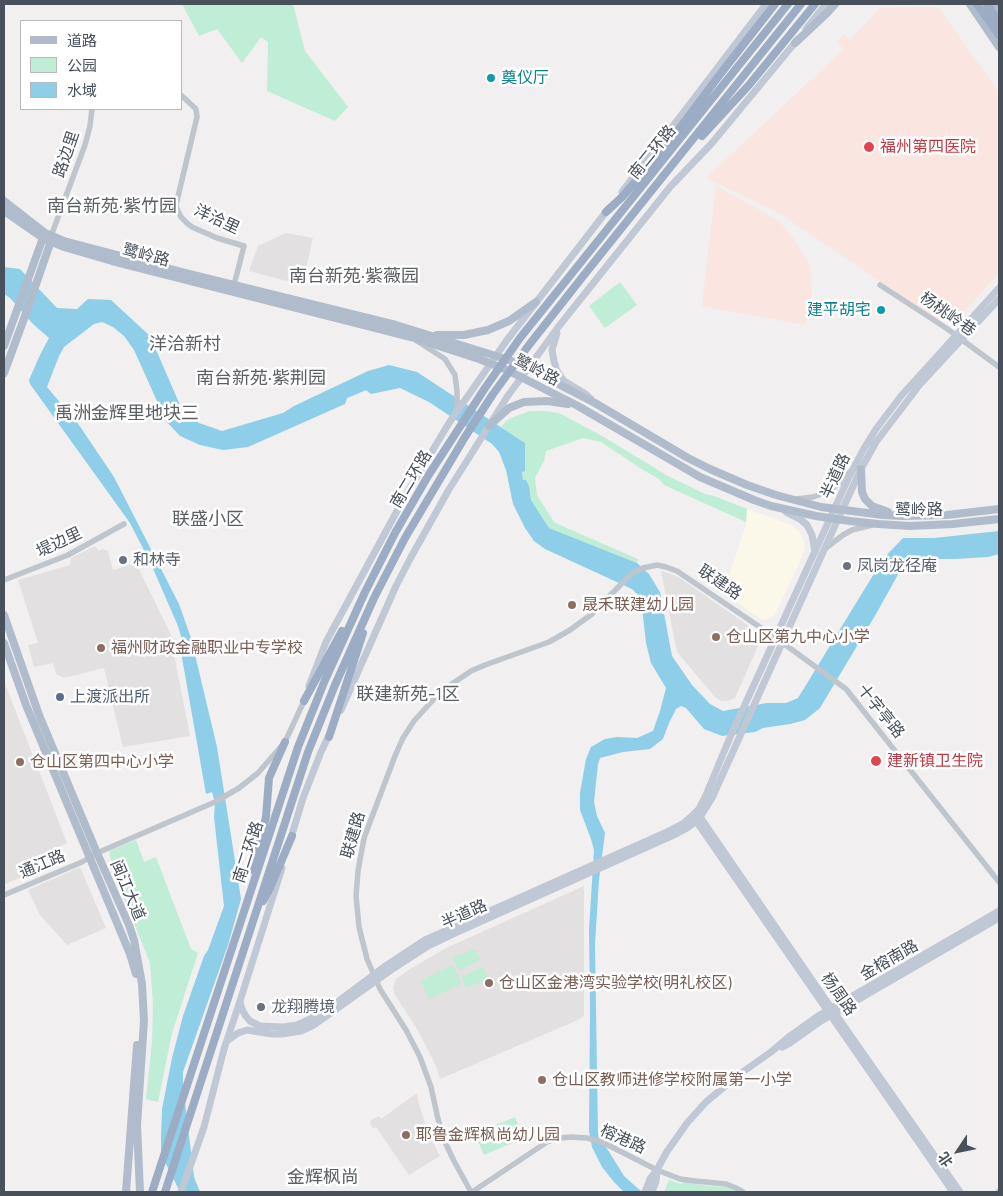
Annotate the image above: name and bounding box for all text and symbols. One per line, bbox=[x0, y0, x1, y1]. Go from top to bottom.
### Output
legend bbox=[20, 20, 182, 110]
text: 道路 bbox=[67, 31, 97, 49]
text: 公园 bbox=[67, 56, 97, 74]
place label: 奠仪厅 bbox=[501, 68, 549, 88]
marker: 奠仪厅 bbox=[485, 72, 497, 84]
text: 水域 bbox=[67, 81, 97, 99]
street label: 南二环路 bbox=[624, 121, 680, 183]
street label: 路边里 bbox=[49, 128, 83, 180]
place label: 福州第四医院 bbox=[880, 137, 976, 157]
marker: 福州第四医院 bbox=[862, 140, 876, 154]
district label: 南台新苑·紫竹园 bbox=[47, 195, 177, 217]
street label: 洋洽里 bbox=[191, 200, 243, 238]
street label: 鹭岭路 bbox=[120, 240, 172, 270]
district label: 南台新苑·紫薇园 bbox=[289, 265, 419, 287]
street label: 杨桃岭巷 bbox=[916, 288, 980, 340]
place label: 建平胡宅 bbox=[807, 300, 871, 320]
marker: 建平胡宅 bbox=[875, 304, 887, 316]
district label: 洋洽新村 bbox=[149, 333, 221, 355]
street label: 鹭岭路 bbox=[511, 351, 563, 389]
district label: 南台新苑·紫荆园 bbox=[196, 367, 326, 389]
district label: 禹洲金辉里地块三 bbox=[55, 402, 199, 424]
street label: 南二环路 bbox=[386, 447, 436, 511]
street label: 半道路 bbox=[816, 450, 854, 502]
street label: 鹭岭路 bbox=[895, 500, 943, 520]
district label: 联盛小区 bbox=[172, 508, 244, 530]
street label: 堤边里 bbox=[33, 523, 85, 561]
place label: 和林寺 bbox=[133, 550, 181, 570]
marker: 和林寺 bbox=[117, 554, 129, 566]
place label: 凤岗龙径庵 bbox=[857, 556, 937, 576]
marker: 凤岗龙径庵 bbox=[841, 560, 853, 572]
street label: 联建路 bbox=[695, 561, 745, 603]
place label: 晟禾联建幼儿园 bbox=[582, 595, 694, 615]
marker: 晟禾联建幼儿园 bbox=[566, 599, 578, 611]
place label: 仓山区第九中心小学 bbox=[726, 627, 870, 647]
marker: 仓山区第九中心小学 bbox=[710, 631, 722, 643]
place label: 福州财政金融职业中专学校 bbox=[111, 638, 303, 658]
marker: 福州财政金融职业中专学校 bbox=[95, 642, 107, 654]
street label: 十字亭路 bbox=[853, 680, 909, 742]
district label: 联建新苑-1区 bbox=[356, 683, 460, 705]
place label: 上渡派出所 bbox=[70, 687, 150, 707]
marker: 上渡派出所 bbox=[54, 691, 66, 703]
place label: 建新镇卫生院 bbox=[887, 751, 983, 771]
place label: 仓山区第四中心小学 bbox=[30, 752, 174, 772]
marker: 建新镇卫生院 bbox=[869, 754, 883, 768]
marker: 仓山区第四中心小学 bbox=[14, 756, 26, 768]
street label: 联建路 bbox=[337, 809, 369, 861]
street label: 南二环路 bbox=[229, 819, 267, 885]
street label: 通江路 bbox=[16, 846, 68, 882]
street label: 闽江大道 bbox=[107, 857, 149, 923]
street label: 半道路 bbox=[438, 895, 490, 933]
street label: 金榕南路 bbox=[856, 936, 922, 984]
street label: 杨周路 bbox=[817, 969, 861, 1019]
place label: 仓山区金港湾实验学校(明礼校区) bbox=[499, 973, 731, 993]
marker: 仓山区金港湾实验学校(明礼校区) bbox=[483, 977, 495, 989]
place label: 龙翔腾境 bbox=[271, 997, 335, 1017]
marker: 龙翔腾境 bbox=[255, 1001, 267, 1013]
place label: 仓山区教师进修学校附属第一小学 bbox=[552, 1070, 792, 1090]
marker: 仓山区教师进修学校附属第一小学 bbox=[536, 1074, 548, 1086]
street label: 榕港路 bbox=[597, 1120, 649, 1158]
place label: 耶鲁金辉枫尚幼儿园 bbox=[416, 1125, 560, 1145]
north arrow bbox=[933, 1126, 983, 1176]
marker: 耶鲁金辉枫尚幼儿园 bbox=[400, 1129, 412, 1141]
text: 北 bbox=[934, 1149, 956, 1170]
district label: 金辉枫尚 bbox=[287, 1166, 359, 1188]

